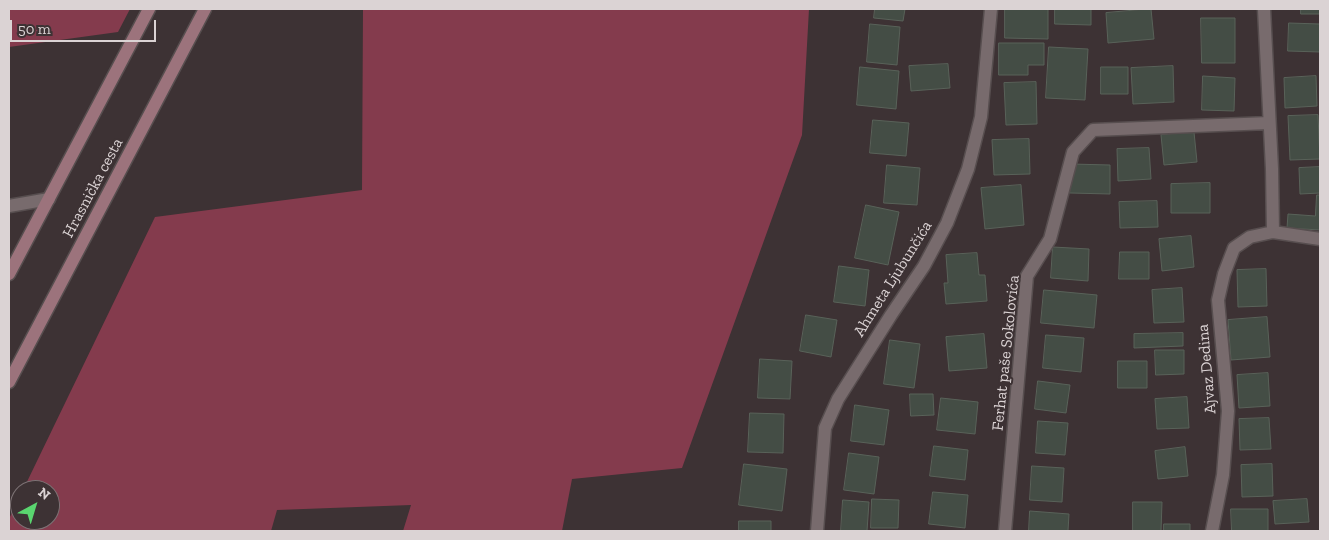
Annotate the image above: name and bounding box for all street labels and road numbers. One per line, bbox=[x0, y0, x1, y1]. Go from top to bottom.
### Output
street label: Hrasnička cesta bbox=[59, 135, 127, 241]
street label: Ahmeta Ljubunčića bbox=[850, 217, 936, 341]
street label: Ferhat paše Sokolovića bbox=[988, 274, 1024, 432]
street label: Ajvaz Dedina bbox=[1194, 323, 1220, 415]

